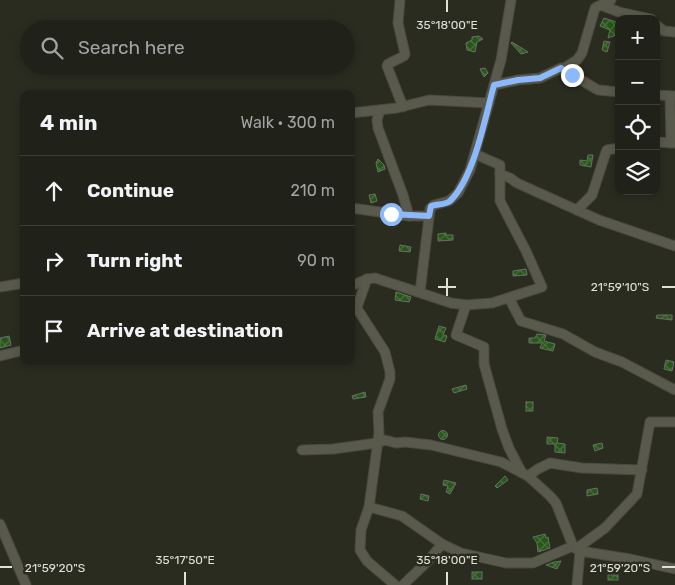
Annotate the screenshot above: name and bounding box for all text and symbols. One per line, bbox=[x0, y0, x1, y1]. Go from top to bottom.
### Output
map controls bbox=[615, 15, 660, 195]
button: + bbox=[615, 15, 660, 60]
text: 35°18'00"E bbox=[416, 18, 478, 32]
search box bbox=[20, 20, 355, 75]
icon: search bbox=[38, 34, 66, 62]
text: Search here bbox=[78, 36, 185, 59]
button: − bbox=[615, 60, 660, 105]
route end bbox=[561, 64, 584, 87]
button: locate bbox=[615, 105, 660, 150]
text: 4 min bbox=[40, 110, 98, 135]
text: Walk · 300 m bbox=[241, 113, 335, 132]
button: layers bbox=[615, 150, 660, 195]
icon: ahead bbox=[40, 177, 68, 205]
text: Continue bbox=[87, 179, 174, 202]
text: 210 m bbox=[290, 181, 335, 200]
route start bbox=[380, 203, 403, 226]
icon: right bbox=[40, 247, 68, 275]
text: Turn right bbox=[87, 249, 182, 272]
text: 90 m bbox=[297, 251, 335, 270]
text: 21°59'10"S bbox=[591, 280, 649, 294]
icon: arrive bbox=[40, 317, 68, 345]
text: Arrive at destination bbox=[87, 319, 283, 342]
text: 35°17'50"E bbox=[155, 553, 215, 567]
text: 35°18'00"E bbox=[416, 553, 478, 567]
text: 21°59'20"S bbox=[25, 561, 85, 575]
text: 21°59'20"S bbox=[590, 561, 650, 575]

